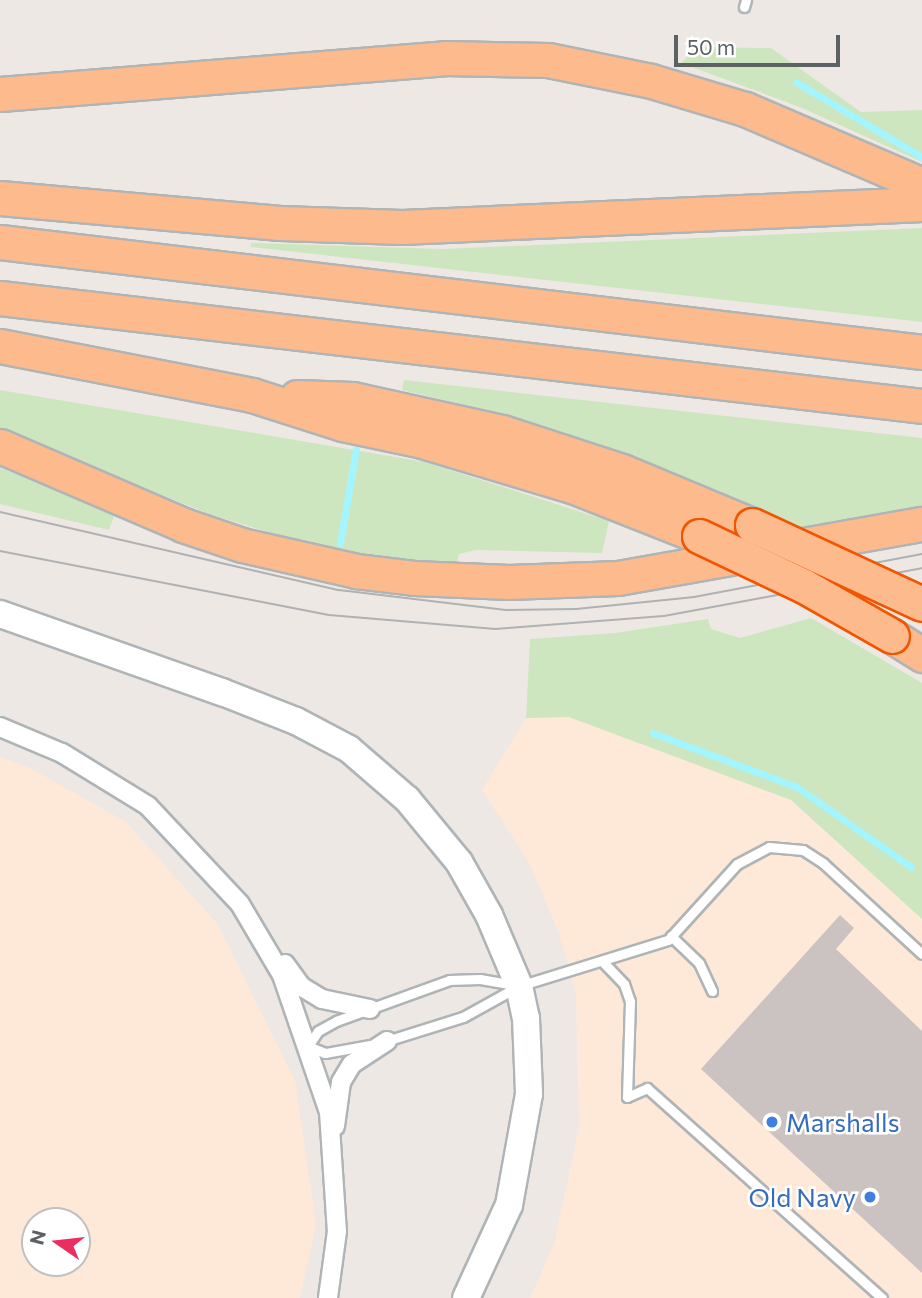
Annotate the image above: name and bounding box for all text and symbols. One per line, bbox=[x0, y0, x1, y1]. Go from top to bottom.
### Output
scale bar bbox=[677, 21, 843, 65]
text: 50 m bbox=[687, 34, 735, 59]
place label: Marshalls bbox=[786, 1106, 900, 1138]
marker: Marshalls bbox=[764, 1114, 780, 1130]
place label: Old Navy bbox=[748, 1181, 856, 1213]
marker: Old Navy bbox=[862, 1189, 878, 1205]
north arrow bbox=[21, 1207, 91, 1277]
text: N bbox=[24, 1228, 50, 1247]

